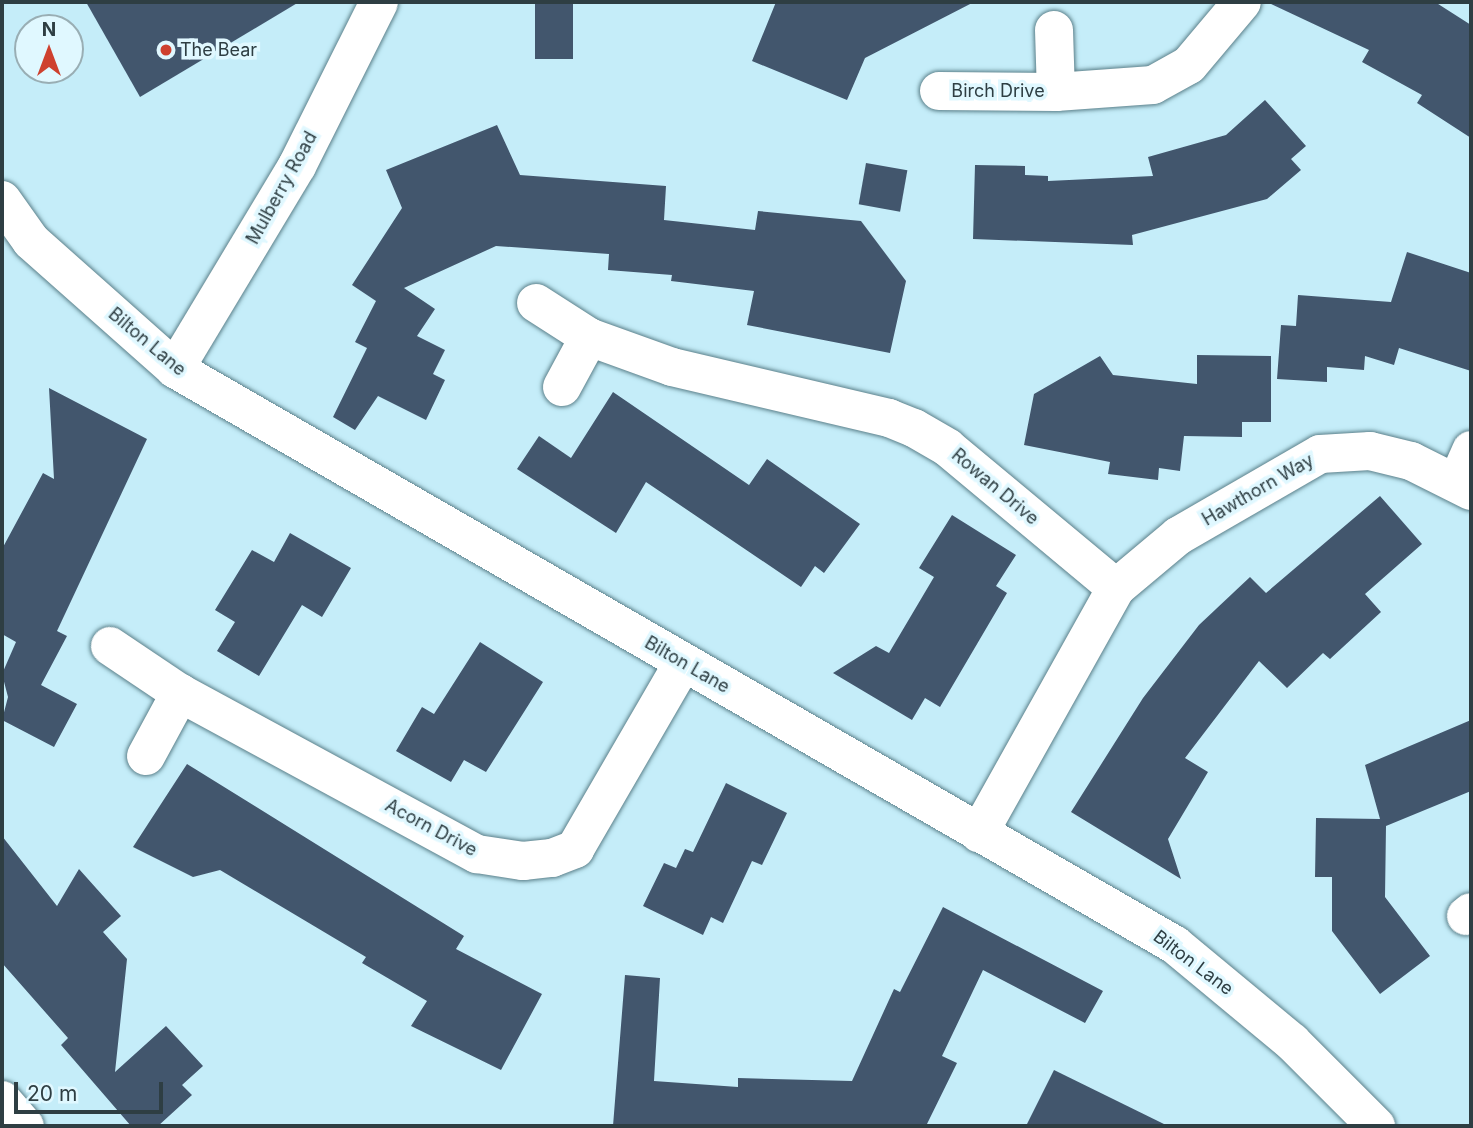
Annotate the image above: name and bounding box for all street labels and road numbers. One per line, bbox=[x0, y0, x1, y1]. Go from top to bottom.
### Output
street label: Birch Drive bbox=[951, 80, 1045, 102]
street label: Mulberry Road bbox=[242, 128, 322, 248]
street label: Bilton Lane bbox=[104, 303, 190, 381]
street label: Rowan Drive bbox=[947, 444, 1043, 530]
street label: Hawthorn Way bbox=[1198, 449, 1318, 531]
street label: Bilton Lane bbox=[641, 632, 733, 698]
street label: Acorn Drive bbox=[381, 795, 481, 861]
street label: Bilton Lane bbox=[1149, 926, 1237, 1000]

